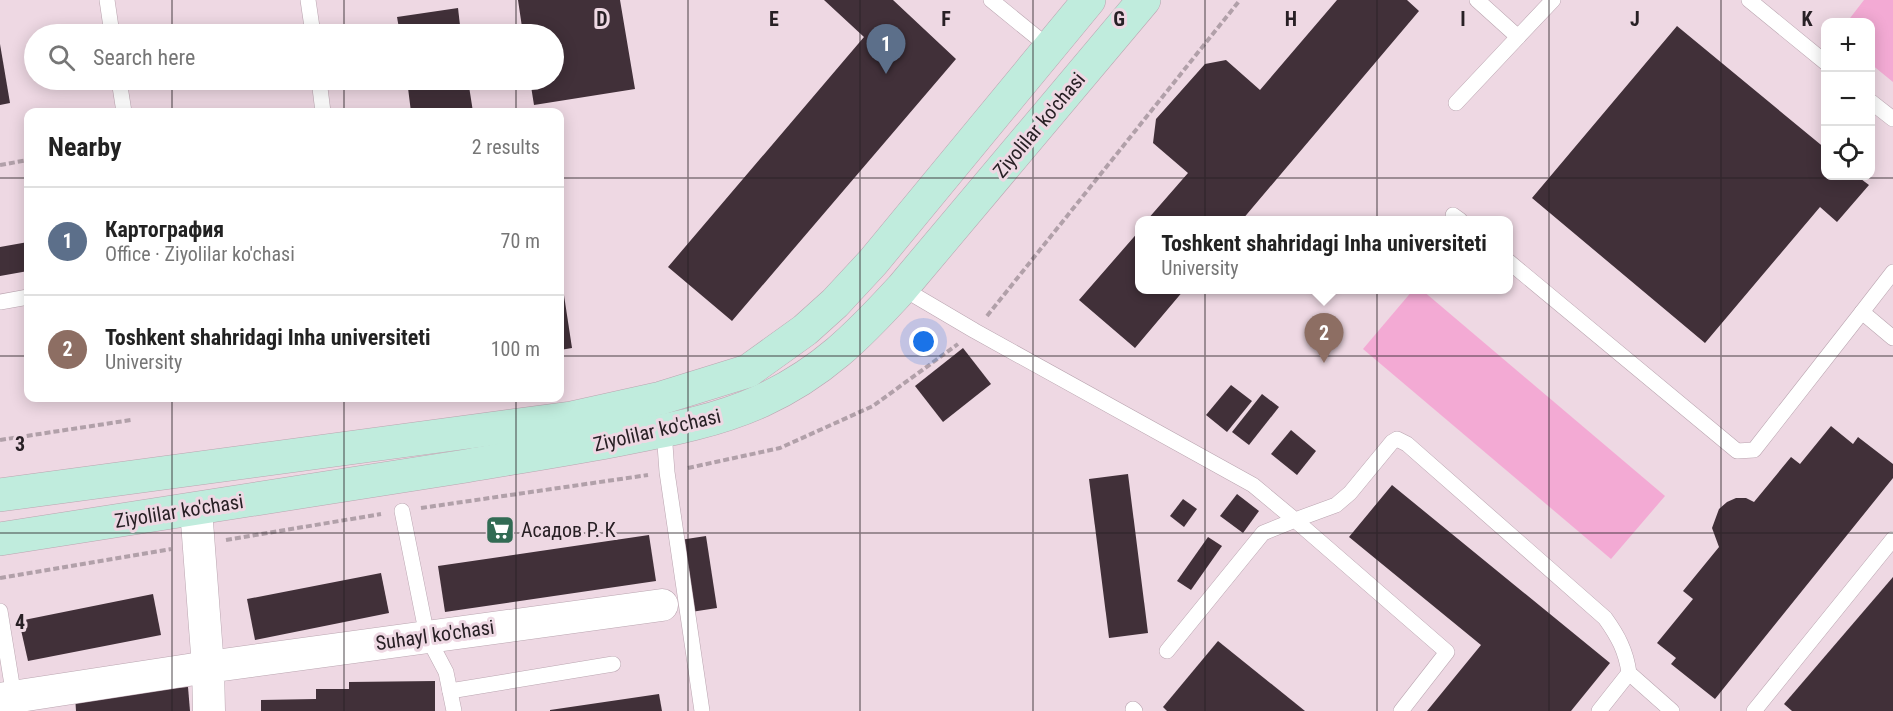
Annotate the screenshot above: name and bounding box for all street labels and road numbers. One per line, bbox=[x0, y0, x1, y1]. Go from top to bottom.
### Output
street label: Ziyolilar ko'chasi bbox=[988, 67, 1090, 183]
street label: Ziyolilar ko'chasi bbox=[591, 404, 723, 456]
street label: Ziyolilar ko'chasi bbox=[113, 489, 245, 533]
street label: Suhayl ko'chasi bbox=[374, 615, 496, 655]

